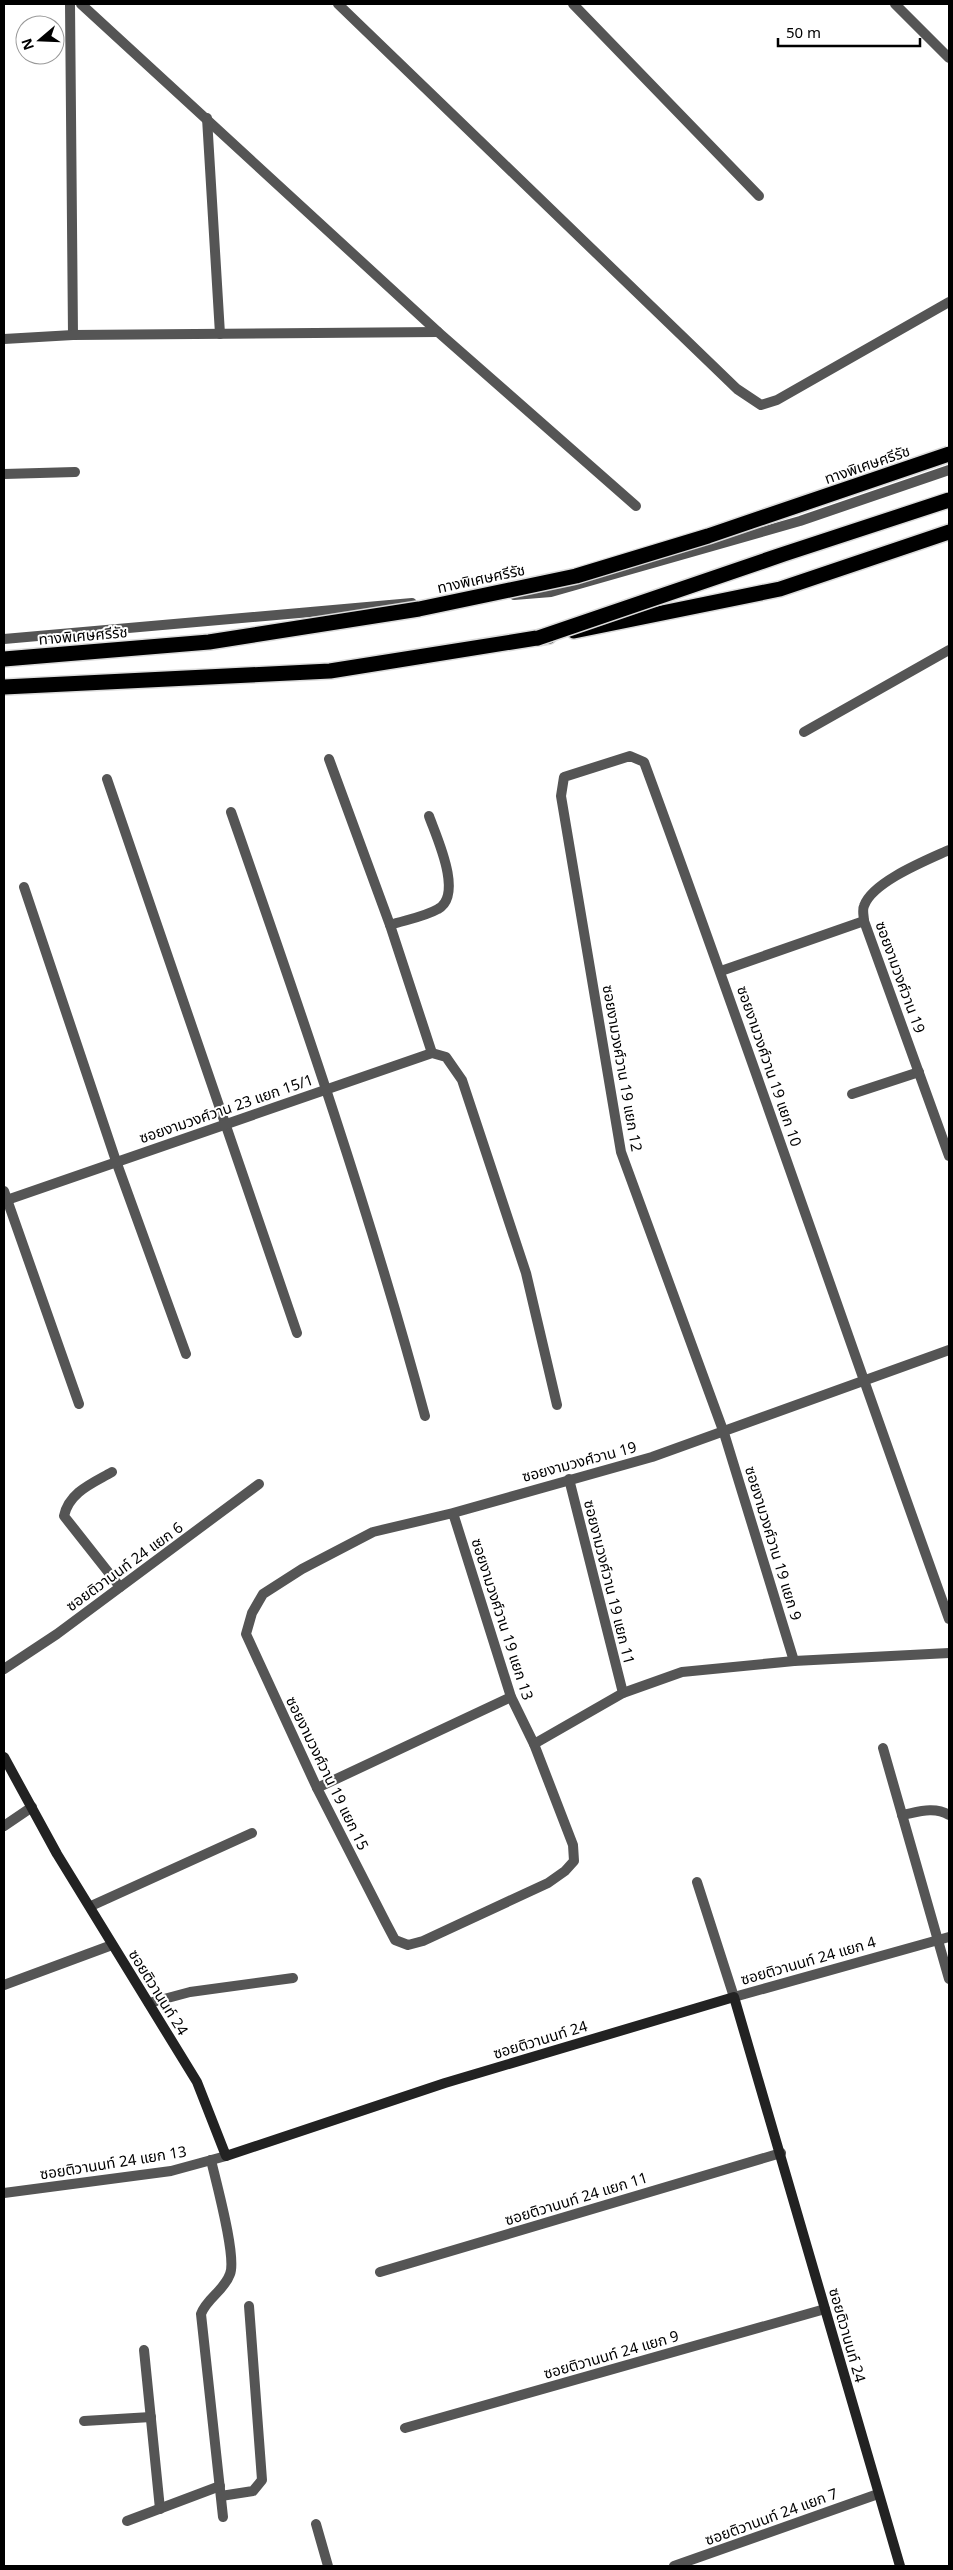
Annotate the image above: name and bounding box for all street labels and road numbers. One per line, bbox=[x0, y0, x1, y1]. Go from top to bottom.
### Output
street label: ทางพิเศษศรีรัช bbox=[822, 440, 912, 488]
street label: ทางพิเศษศรีรัช bbox=[435, 559, 527, 597]
street label: ทางพิเศษศรีรัช bbox=[38, 621, 128, 649]
street label: ซอยงามวงศ์วาน 19 bbox=[871, 918, 931, 1036]
street label: ซอยงามวงศ์วาน 19 แยก 12 bbox=[599, 983, 647, 1153]
street label: ซอยงามวงศ์วาน 19 แยก 10 bbox=[733, 983, 807, 1149]
street label: ซอยงามวงศ์วาน 23 แยก 15/1 bbox=[136, 1069, 316, 1147]
street label: ซอยงามวงศ์วาน 19 bbox=[520, 1436, 638, 1486]
street label: ซอยงามวงศ์วาน 19 แยก 9 bbox=[741, 1463, 807, 1623]
street label: ซอยงามวงศ์วาน 19 แยก 11 bbox=[580, 1498, 640, 1666]
street label: ซอยติวานนท์ 24 แยก 6 bbox=[62, 1517, 186, 1615]
street label: ซอยงามวงศ์วาน 19 แยก 13 bbox=[467, 1536, 539, 1702]
street label: ซอยงามวงศ์วาน 19 แยก 15 bbox=[282, 1693, 374, 1853]
street label: ซอยติวานนท์ 24 แยก 4 bbox=[738, 1931, 878, 1989]
street label: ซอยติวานนท์ 24 bbox=[125, 1945, 194, 2039]
street label: ซอยติวานนท์ 24 bbox=[490, 2015, 590, 2063]
street label: ซอยติวานนท์ 24 แยก 13 bbox=[38, 2141, 188, 2183]
street label: ซอยติวานนท์ 24 แยก 11 bbox=[502, 2167, 650, 2229]
street label: ซอยติวานนท์ 24 bbox=[825, 2285, 871, 2385]
street label: ซอยติวานนท์ 24 แยก 9 bbox=[541, 2325, 681, 2383]
street label: ซอยติวานนท์ 24 แยก 7 bbox=[702, 2483, 840, 2549]

